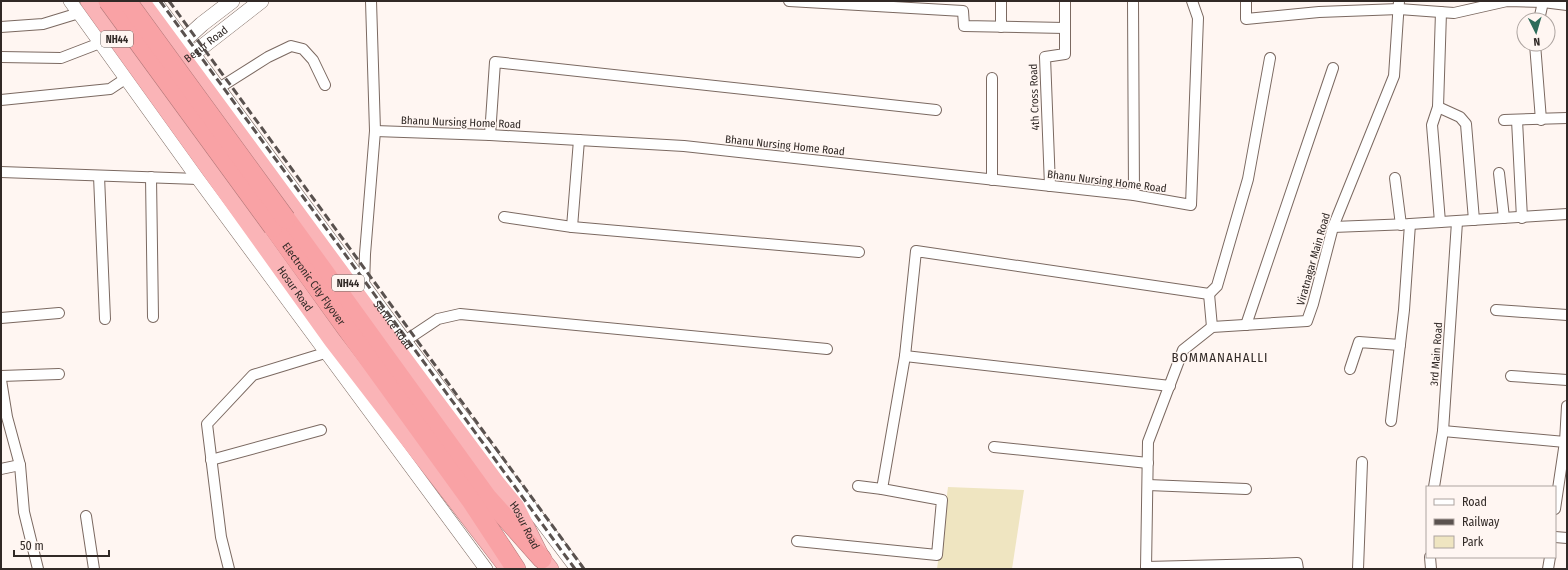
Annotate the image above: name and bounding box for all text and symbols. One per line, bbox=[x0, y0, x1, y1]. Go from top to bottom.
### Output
north arrow bbox=[1516, 12, 1556, 52]
street label: Begur Road bbox=[182, 23, 230, 65]
road number: NH44 bbox=[101, 31, 133, 47]
text: N bbox=[1533, 35, 1541, 48]
street label: 4th Cross Road bbox=[1027, 63, 1042, 131]
street label: Bhanu Nursing Home Road bbox=[401, 114, 521, 131]
street label: Bhanu Nursing Home Road bbox=[724, 133, 845, 158]
street label: Bhanu Nursing Home Road bbox=[1046, 168, 1167, 195]
street label: Viratnagar Main Road bbox=[1294, 211, 1333, 307]
street label: Electronic City Flyover bbox=[279, 240, 348, 328]
street label: Hosur Road bbox=[274, 264, 315, 314]
road number: NH44 bbox=[332, 275, 364, 291]
street label: Service Road bbox=[370, 298, 415, 352]
street label: 3rd Main Road bbox=[1428, 322, 1445, 386]
district label: BOMMANAHALLI bbox=[1172, 350, 1268, 365]
legend bbox=[1426, 486, 1556, 558]
text: Road bbox=[1462, 495, 1487, 509]
street label: Hosur Road bbox=[507, 499, 542, 552]
text: Railway bbox=[1462, 515, 1500, 529]
scale bar bbox=[14, 532, 109, 558]
text: Park bbox=[1462, 535, 1484, 549]
text: 50 m bbox=[20, 539, 44, 553]

